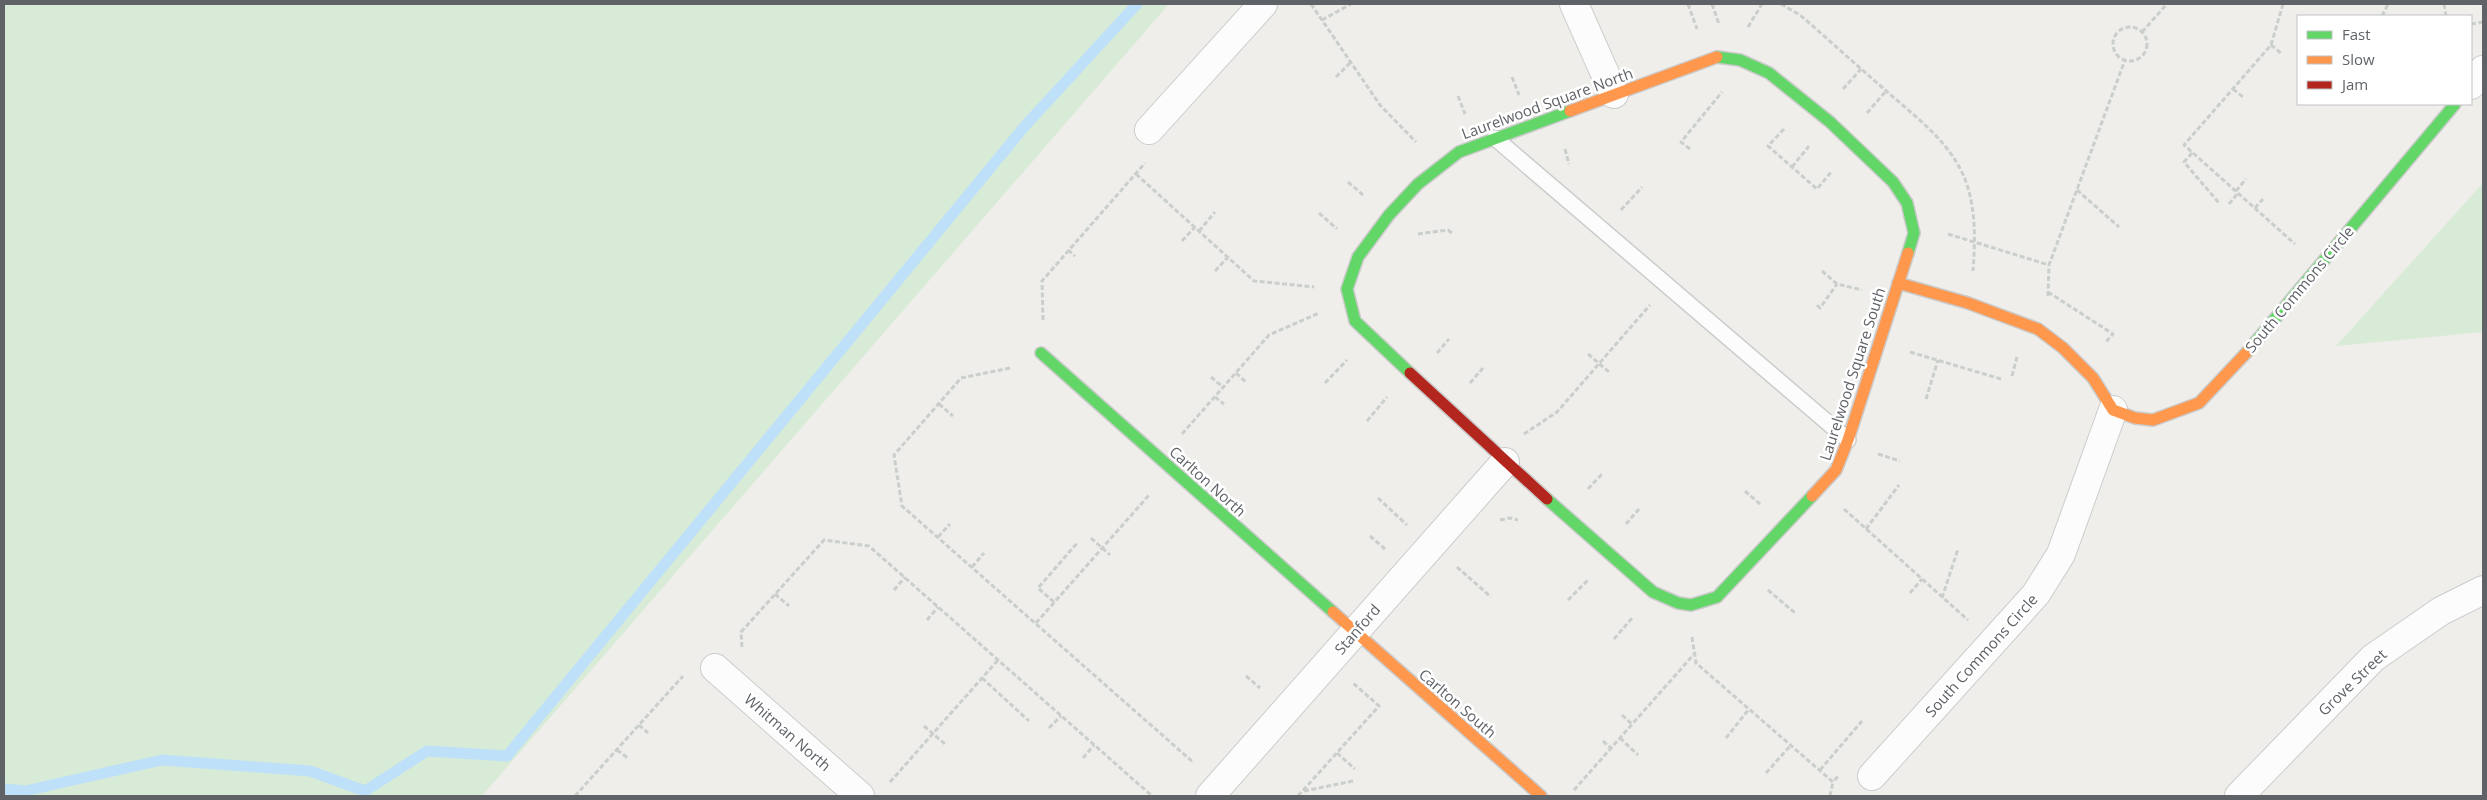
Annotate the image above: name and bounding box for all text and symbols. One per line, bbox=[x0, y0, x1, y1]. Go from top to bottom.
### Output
legend bbox=[2297, 15, 2472, 105]
text: Fast bbox=[2342, 24, 2371, 44]
text: Slow bbox=[2342, 49, 2375, 69]
street label: Laurelwood Square North bbox=[1459, 63, 1635, 143]
text: Jam bbox=[2340, 74, 2368, 94]
street label: South Commons Circle bbox=[2240, 222, 2358, 356]
street label: Laurelwood Square South bbox=[1815, 285, 1889, 463]
street label: Carlton North bbox=[1166, 441, 1250, 521]
street label: South Commons Circle bbox=[1920, 589, 2042, 721]
street label: Stanford bbox=[1330, 600, 1384, 658]
street label: Grove Street bbox=[2313, 644, 2391, 720]
street label: Carlton South bbox=[1415, 664, 1501, 742]
street label: Whitman North bbox=[740, 689, 836, 775]

